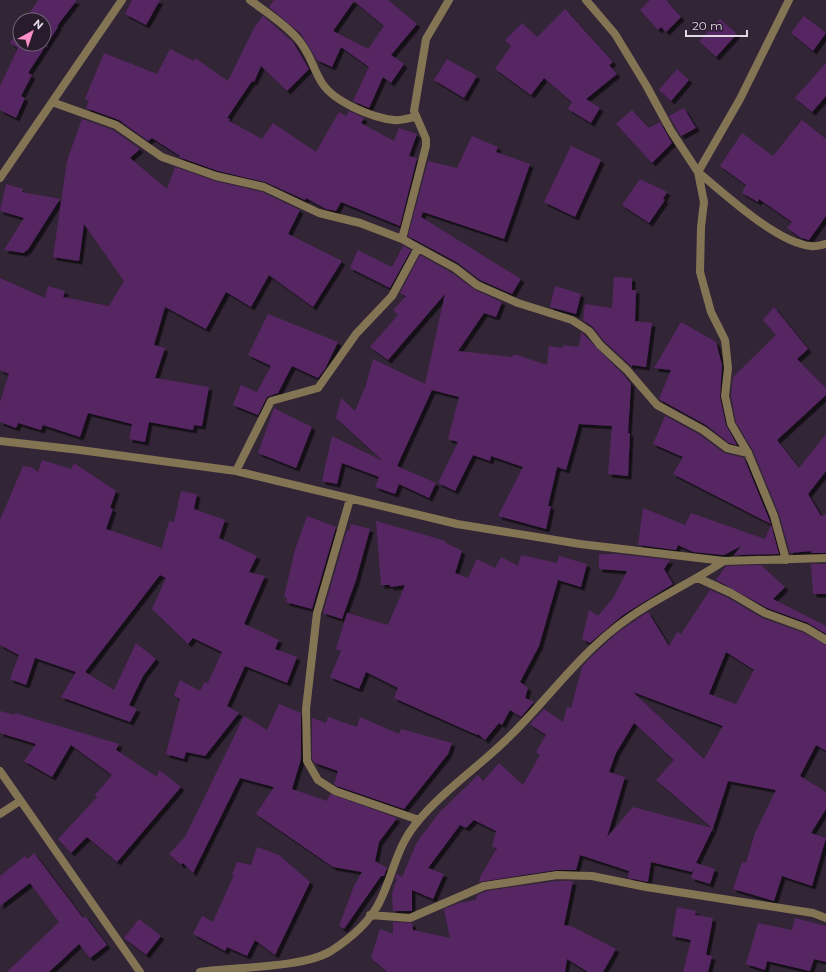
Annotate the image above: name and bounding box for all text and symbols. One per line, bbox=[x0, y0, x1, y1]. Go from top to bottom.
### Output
north arrow bbox=[12, 12, 52, 52]
scale bar bbox=[686, 12, 747, 38]
text: N bbox=[31, 16, 46, 33]
text: 20 m bbox=[692, 18, 723, 33]

